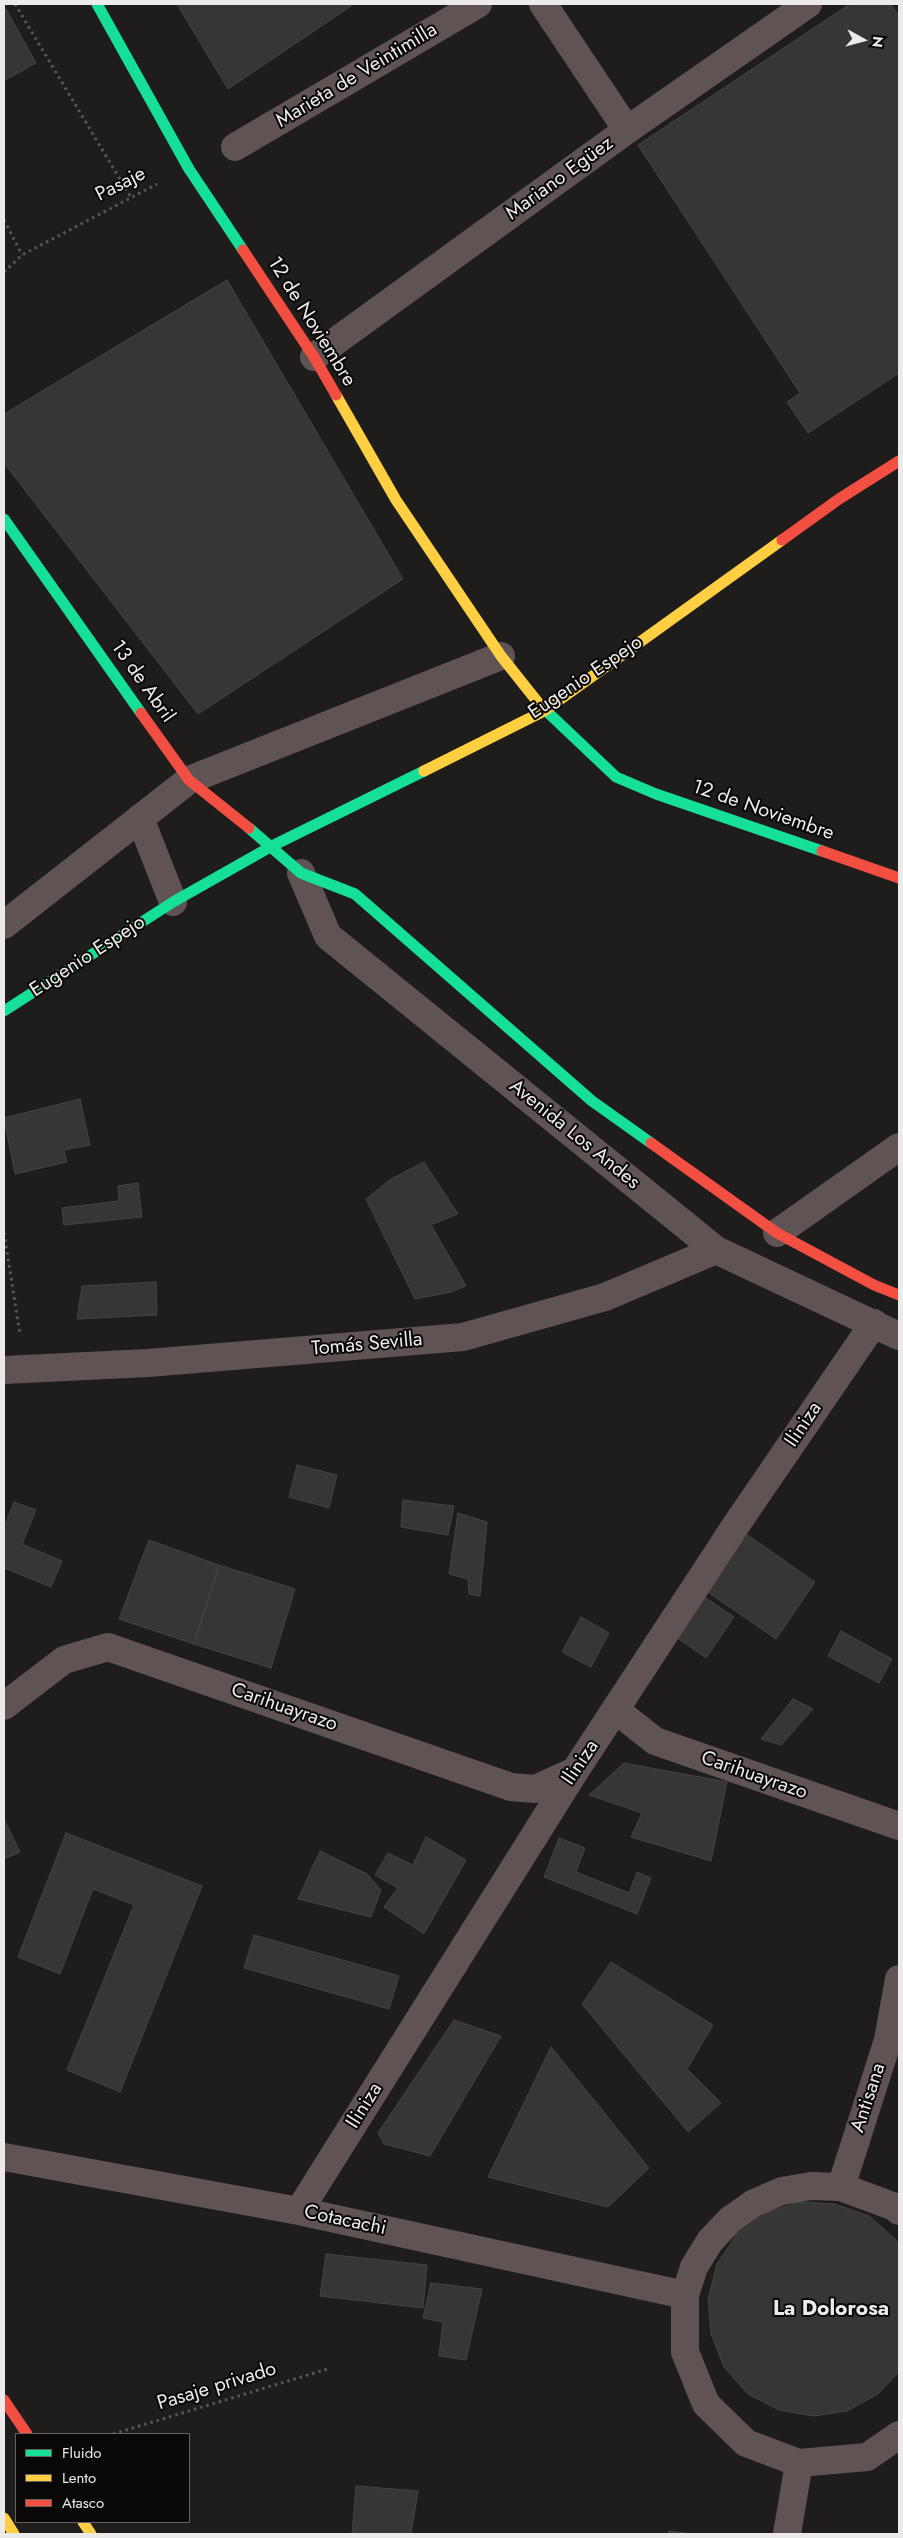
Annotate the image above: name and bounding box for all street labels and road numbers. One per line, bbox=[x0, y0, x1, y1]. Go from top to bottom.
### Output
street label: Marieta de Veintimilla bbox=[272, 18, 442, 134]
street label: Mariano Egüez bbox=[502, 132, 618, 226]
street label: Pasaje bbox=[92, 162, 150, 208]
street label: 12 de Noviembre bbox=[262, 253, 360, 391]
street label: Eugenio Espejo bbox=[524, 631, 648, 725]
street label: 13 de Abril bbox=[105, 636, 179, 728]
street label: 12 de Noviembre bbox=[689, 776, 837, 846]
street label: Eugenio Espejo bbox=[26, 911, 150, 1003]
street label: Avenida Los Andes bbox=[504, 1075, 644, 1195]
street label: Tomás Sevilla bbox=[310, 1328, 424, 1362]
street label: Iliniza bbox=[780, 1398, 828, 1452]
street label: Carihuayrazo bbox=[228, 1679, 340, 1737]
street label: Iliniza bbox=[557, 1736, 605, 1790]
street label: Carihuayrazo bbox=[698, 1747, 810, 1805]
street label: Antisana bbox=[847, 2060, 891, 2136]
street label: Iliniza bbox=[342, 2079, 388, 2133]
street label: Cotacachi bbox=[302, 2201, 388, 2241]
street label: Pasaje privado bbox=[155, 2358, 279, 2416]

